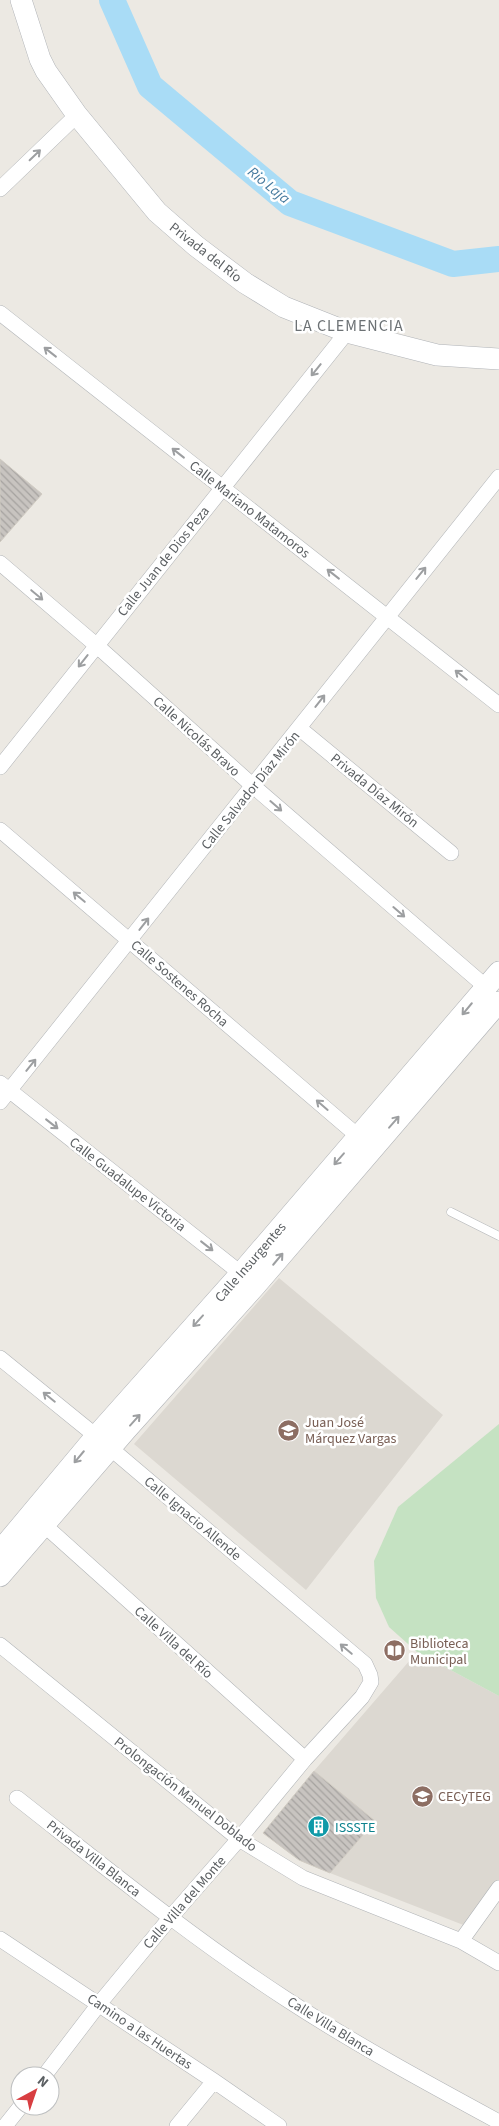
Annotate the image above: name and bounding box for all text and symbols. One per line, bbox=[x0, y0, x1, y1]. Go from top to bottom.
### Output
one-way arrow bbox=[29, 149, 41, 162]
water label: Rio Laja bbox=[243, 162, 294, 209]
street label: Privada del Río bbox=[165, 218, 246, 288]
district label: LA CLEMENCIA bbox=[294, 315, 404, 337]
one-way arrow bbox=[44, 347, 57, 358]
one-way arrow bbox=[311, 363, 322, 376]
one-way arrow bbox=[172, 447, 185, 458]
street label: Calle Mariano Matamoros bbox=[185, 456, 314, 563]
street label: Calle Juan de Dios Peza bbox=[113, 502, 215, 621]
one-way arrow bbox=[415, 567, 426, 580]
one-way arrow bbox=[327, 569, 340, 580]
one-way arrow bbox=[31, 589, 44, 600]
one-way arrow bbox=[78, 654, 89, 667]
one-way arrow bbox=[455, 669, 468, 680]
street label: Calle Nicolás Bravo bbox=[148, 692, 244, 781]
one-way arrow bbox=[315, 695, 326, 708]
street label: Calle Salvador Díaz Mirón bbox=[196, 727, 305, 854]
street label: Privada Díaz Mirón bbox=[326, 749, 423, 833]
one-way arrow bbox=[269, 800, 282, 811]
one-way arrow bbox=[73, 891, 86, 902]
one-way arrow bbox=[392, 906, 405, 918]
one-way arrow bbox=[138, 918, 149, 931]
street label: Calle Sostenes Rocha bbox=[126, 936, 233, 1032]
one-way arrow bbox=[461, 1002, 473, 1015]
one-way arrow bbox=[25, 1059, 36, 1072]
one-way arrow bbox=[316, 1100, 329, 1111]
one-way arrow bbox=[388, 1116, 399, 1129]
one-way arrow bbox=[45, 1119, 58, 1130]
street label: Calle Guadalupe Victoria bbox=[65, 1133, 190, 1237]
one-way arrow bbox=[334, 1153, 345, 1166]
street label: Calle Insurgentes bbox=[210, 1218, 291, 1307]
one-way arrow bbox=[201, 1240, 214, 1251]
one-way arrow bbox=[272, 1253, 283, 1266]
one-way arrow bbox=[192, 1315, 204, 1328]
one-way arrow bbox=[42, 1392, 55, 1403]
place label: Juan José Márquez Vargas bbox=[305, 1413, 397, 1449]
one-way arrow bbox=[129, 1414, 140, 1427]
school or university icon: Juan José Márquez Vargas bbox=[277, 1418, 301, 1442]
one-way arrow bbox=[74, 1450, 85, 1463]
street label: Calle Ignacio Allende bbox=[139, 1472, 245, 1566]
street label: Calle Villa del Río bbox=[130, 1602, 217, 1684]
place label: Biblioteca Municipal bbox=[410, 1634, 469, 1670]
library icon: Biblioteca Municipal bbox=[382, 1639, 406, 1663]
one-way arrow bbox=[340, 1643, 353, 1655]
street label: Prolongación Manuel Doblado bbox=[110, 1733, 261, 1857]
school or university icon: CECyTEG bbox=[410, 1784, 434, 1808]
place label: CECyTEG bbox=[438, 1787, 491, 1807]
building icon: ISSSTE bbox=[307, 1815, 331, 1839]
street label: Privada Villa Blanca bbox=[42, 1816, 145, 1902]
place label: ISSSTE bbox=[335, 1818, 375, 1838]
street label: Calle Villa del Monte bbox=[139, 1852, 231, 1954]
street label: Camino a las Huertas bbox=[83, 1989, 196, 2075]
street label: Calle Villa Blanca bbox=[283, 1992, 378, 2062]
north arrow bbox=[10, 2066, 60, 2116]
text: N bbox=[33, 2071, 53, 2092]

